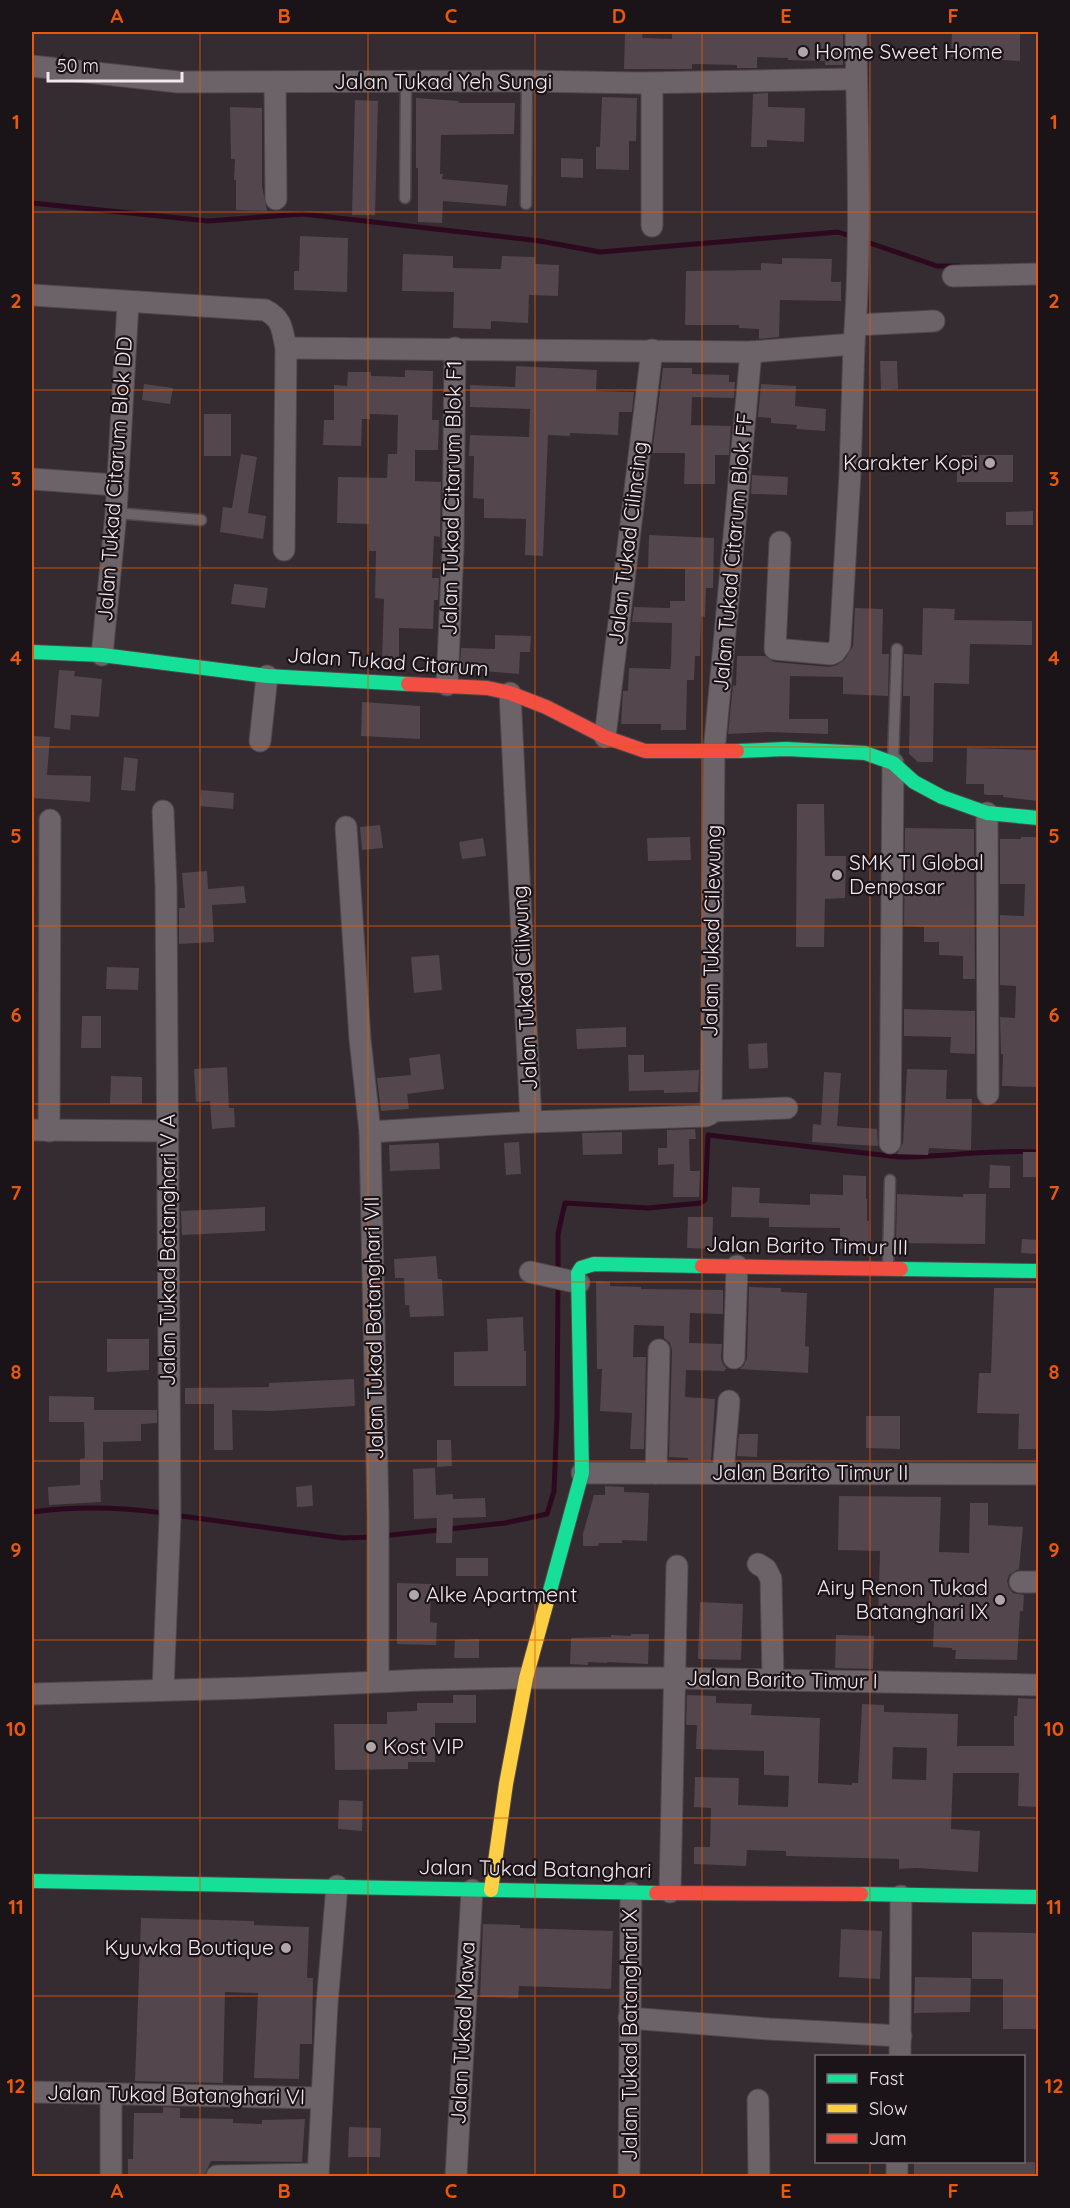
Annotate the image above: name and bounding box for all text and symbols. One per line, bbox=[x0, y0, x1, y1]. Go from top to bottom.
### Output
text: A bbox=[111, 3, 124, 28]
text: B bbox=[277, 3, 291, 28]
text: C bbox=[445, 3, 458, 28]
text: D bbox=[612, 3, 626, 28]
text: E bbox=[780, 3, 792, 28]
text: F bbox=[947, 3, 959, 28]
place label: Home Sweet Home bbox=[815, 38, 1003, 64]
scale bar bbox=[48, 45, 182, 83]
marker: Home Sweet Home bbox=[796, 45, 810, 59]
text: 50 m bbox=[57, 54, 99, 77]
street label: Jalan Tukad Yeh Sungi bbox=[334, 68, 552, 94]
text: 1 bbox=[12, 109, 20, 134]
text: 1 bbox=[1050, 109, 1058, 134]
text: 2 bbox=[10, 288, 22, 313]
text: 2 bbox=[1048, 288, 1060, 313]
street label: Jalan Tukad Citarum Blok DD bbox=[91, 336, 137, 622]
street label: Jalan Tukad Citarum Blok F1 bbox=[436, 360, 466, 636]
street label: Jalan Tukad Citarum Blok FF bbox=[707, 412, 757, 692]
street label: Jalan Tukad Cilincing bbox=[602, 440, 652, 646]
place label: Karakter Kopi bbox=[843, 449, 978, 475]
marker: Karakter Kopi bbox=[983, 456, 997, 470]
text: 3 bbox=[11, 466, 21, 491]
text: 3 bbox=[1049, 466, 1059, 491]
street label: Jalan Tukad Citarum bbox=[286, 641, 490, 681]
text: 4 bbox=[10, 645, 22, 670]
text: 4 bbox=[1048, 645, 1060, 670]
text: 5 bbox=[10, 823, 22, 848]
text: 5 bbox=[1048, 823, 1060, 848]
street label: Jalan Tukad Cilewung bbox=[696, 825, 726, 1037]
place label: SMK TI Global Denpasar bbox=[849, 849, 984, 899]
marker: SMK TI Global Denpasar bbox=[830, 868, 844, 882]
street label: Jalan Tukad Ciliwung bbox=[506, 885, 542, 1091]
text: 6 bbox=[10, 1002, 22, 1027]
text: 6 bbox=[1048, 1002, 1060, 1027]
street label: Jalan Tukad Batanghari V A bbox=[154, 1114, 180, 1386]
text: 7 bbox=[11, 1180, 22, 1205]
text: 7 bbox=[1049, 1180, 1060, 1205]
street label: Jalan Tukad Batanghari VII bbox=[358, 1196, 388, 1460]
street label: Jalan Barito Timur III bbox=[706, 1230, 908, 1260]
text: 8 bbox=[11, 1359, 22, 1384]
text: 8 bbox=[1049, 1359, 1060, 1384]
street label: Jalan Barito Timur II bbox=[711, 1459, 909, 1485]
text: 9 bbox=[10, 1537, 22, 1562]
text: 9 bbox=[1048, 1537, 1060, 1562]
place label: Airy Renon Tukad Batanghari IX bbox=[817, 1574, 988, 1624]
place label: Alke Apartment bbox=[426, 1581, 577, 1607]
marker: Alke Apartment bbox=[407, 1588, 421, 1602]
marker: Airy Renon Tukad Batanghari IX bbox=[993, 1593, 1007, 1607]
street label: Jalan Barito Timur I bbox=[686, 1664, 878, 1694]
text: 10 bbox=[6, 1716, 26, 1741]
text: 10 bbox=[1044, 1716, 1064, 1741]
place label: Kost VIP bbox=[383, 1733, 464, 1759]
marker: Kost VIP bbox=[364, 1740, 378, 1754]
street label: Jalan Tukad Batanghari bbox=[418, 1853, 652, 1883]
text: 11 bbox=[8, 1894, 24, 1919]
text: 11 bbox=[1046, 1894, 1062, 1919]
street label: Jalan Tukad Batanghari X bbox=[616, 1909, 642, 2161]
place label: Kyuwka Boutique bbox=[105, 1934, 274, 1960]
marker: Kyuwka Boutique bbox=[279, 1941, 293, 1955]
street label: Jalan Tukad Mawa bbox=[444, 1941, 480, 2125]
legend bbox=[815, 2055, 1025, 2163]
text: Fast bbox=[869, 2067, 904, 2090]
text: 12 bbox=[6, 2073, 26, 2098]
text: 12 bbox=[1044, 2073, 1064, 2098]
street label: Jalan Tukad Batanghari VI bbox=[47, 2079, 305, 2109]
text: Slow bbox=[869, 2097, 907, 2120]
text: Jam bbox=[869, 2127, 907, 2150]
text: A bbox=[111, 2178, 124, 2203]
text: B bbox=[277, 2178, 291, 2203]
text: C bbox=[445, 2178, 458, 2203]
text: D bbox=[612, 2178, 626, 2203]
text: E bbox=[780, 2178, 792, 2203]
text: F bbox=[947, 2178, 959, 2203]

